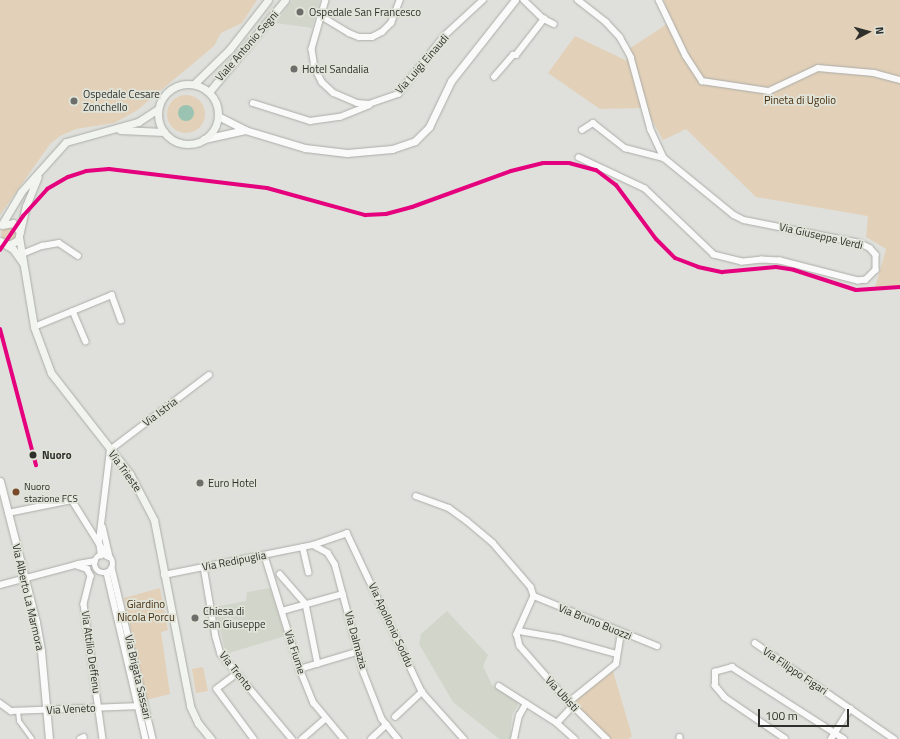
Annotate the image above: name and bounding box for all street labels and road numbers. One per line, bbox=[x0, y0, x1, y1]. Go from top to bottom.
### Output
street label: Viale Antonio Segni bbox=[213, 8, 281, 84]
street label: Via Luigi Einaudi bbox=[393, 31, 451, 97]
street label: Via Giuseppe Verdi bbox=[778, 220, 864, 252]
street label: Via Istria bbox=[140, 395, 180, 429]
street label: Via Trieste bbox=[106, 448, 144, 494]
street label: Via Alberto La Marmora bbox=[9, 542, 47, 652]
street label: Via Redipuglia bbox=[201, 548, 267, 574]
street label: Via Apollonio Soddu bbox=[366, 581, 416, 669]
street label: Via Bruno Buozzi bbox=[556, 601, 634, 643]
street label: Via Attilio Deffenu bbox=[79, 610, 103, 694]
street label: Via Dalmazia bbox=[342, 610, 370, 670]
street label: Via Fiume bbox=[282, 628, 308, 676]
street label: Via Brigata Sassari bbox=[122, 634, 154, 720]
street label: Via Filippo Figari bbox=[760, 644, 830, 698]
street label: Via Trento bbox=[217, 649, 255, 693]
street label: Via Ubisti bbox=[542, 674, 582, 714]
street label: Via Veneto bbox=[46, 701, 96, 717]

